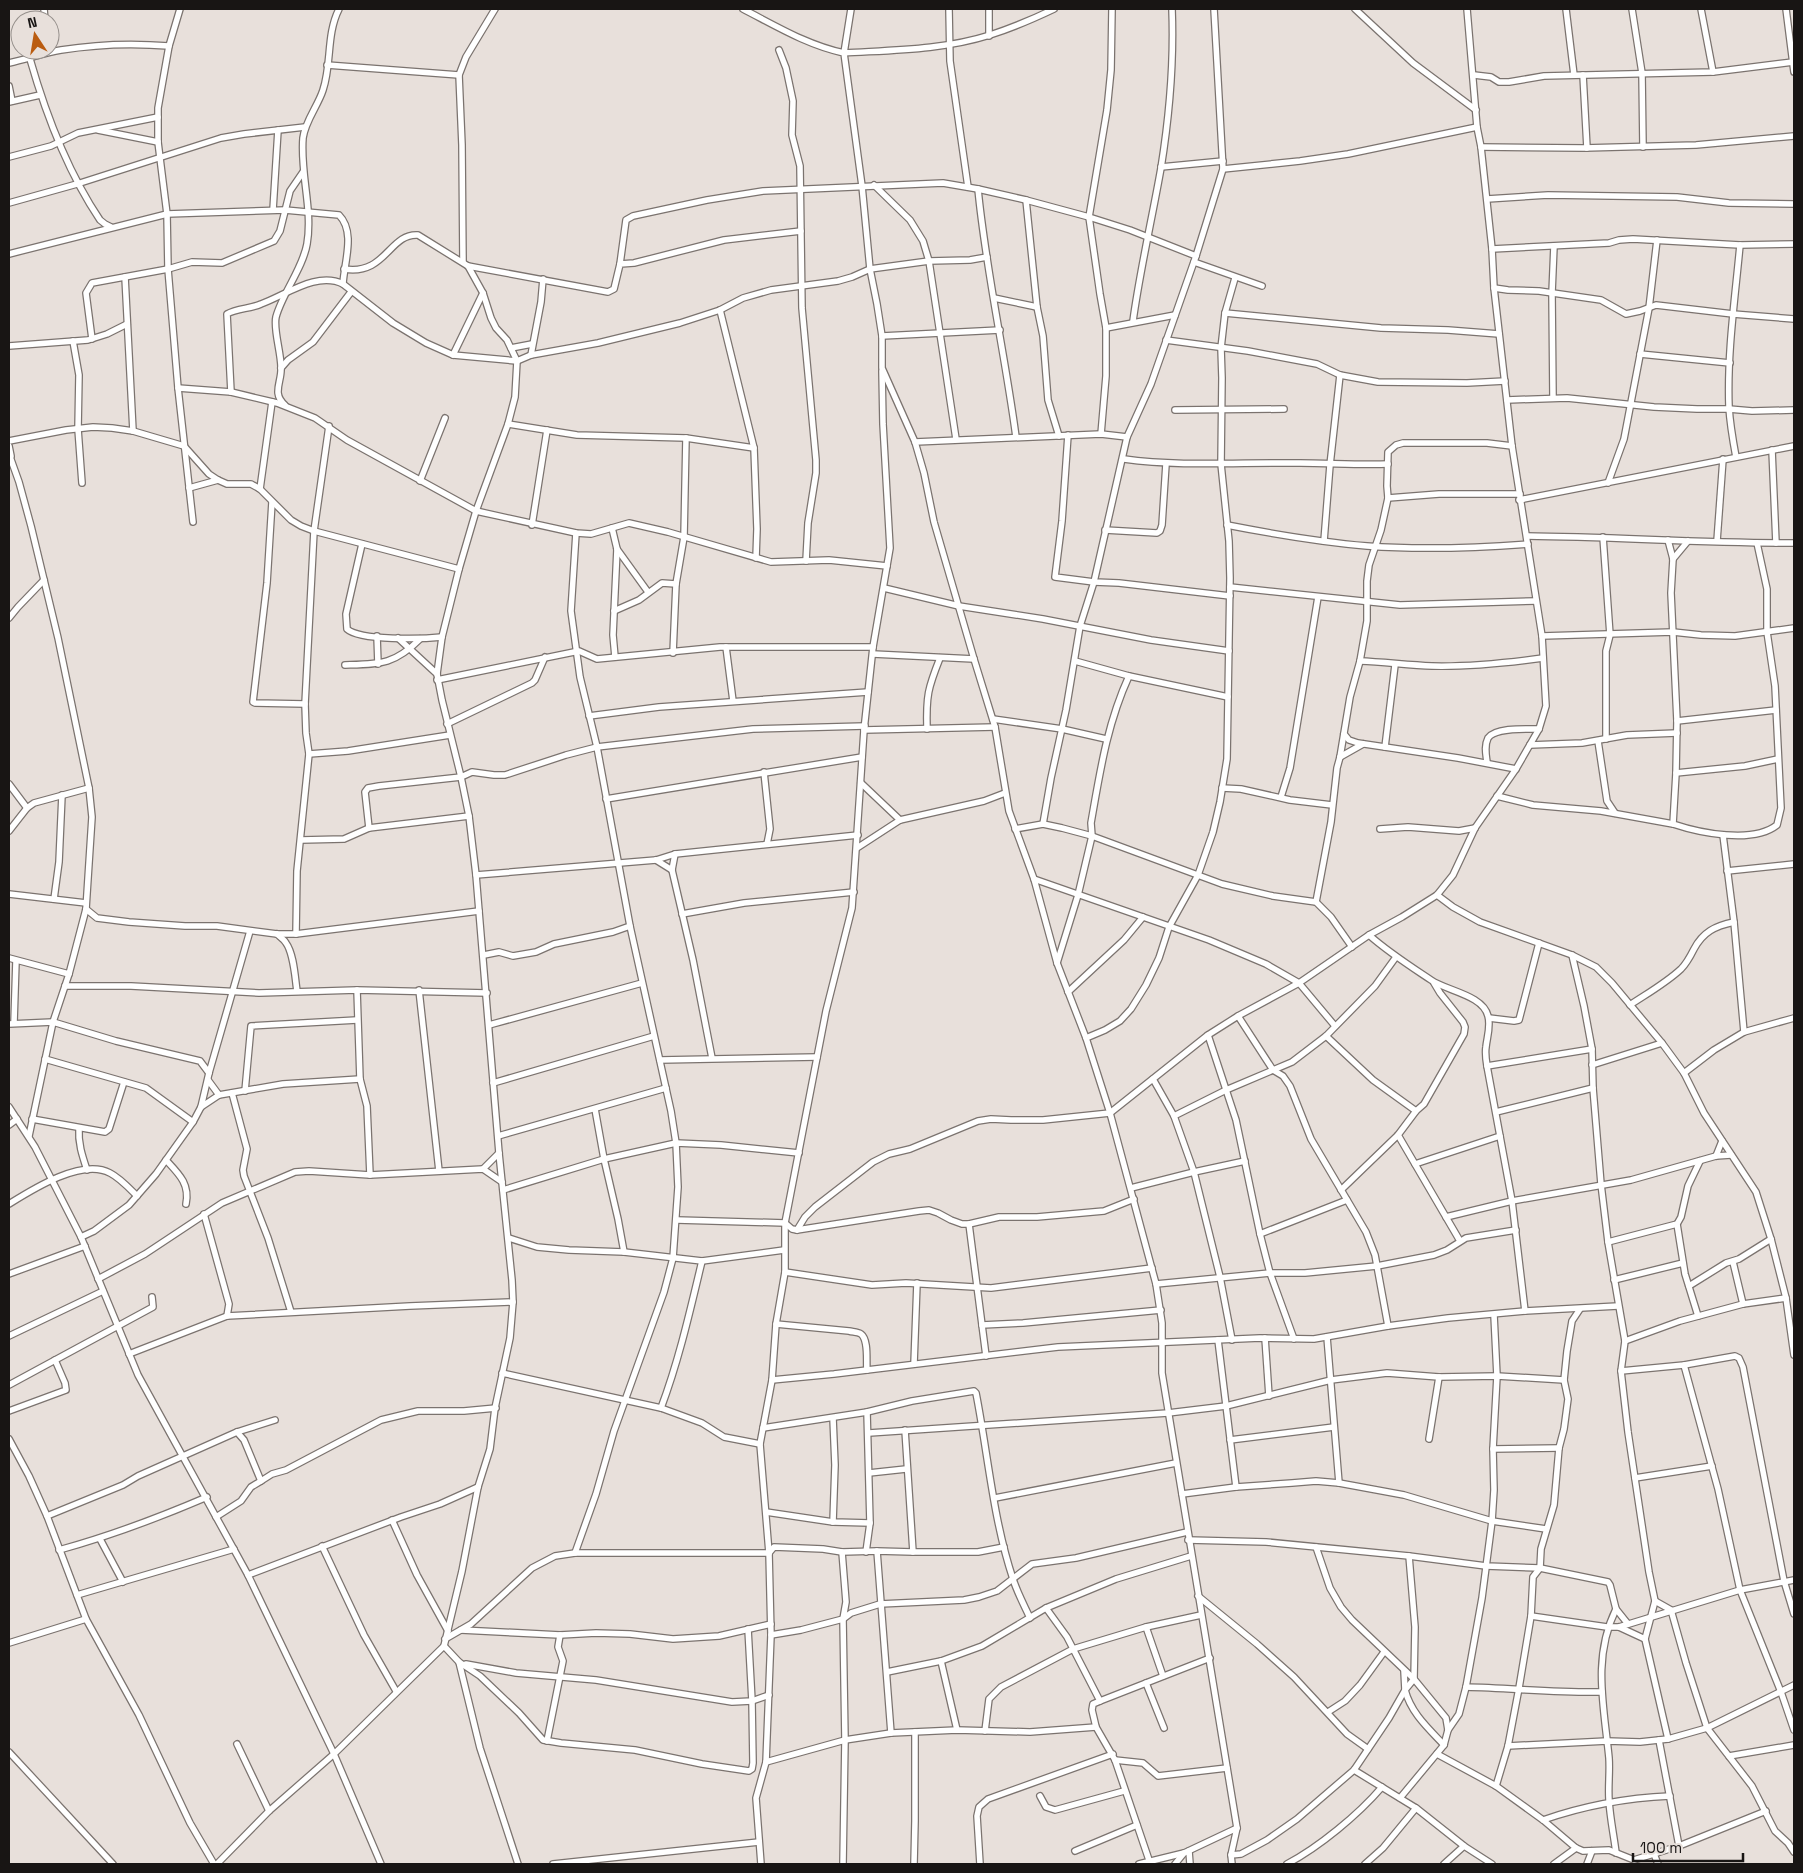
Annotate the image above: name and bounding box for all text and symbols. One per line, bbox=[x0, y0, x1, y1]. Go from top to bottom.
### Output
north arrow bbox=[10, 10, 60, 60]
text: N bbox=[26, 13, 39, 32]
scale bar bbox=[1633, 1830, 1743, 1862]
text: 100 m bbox=[1640, 1838, 1682, 1857]

